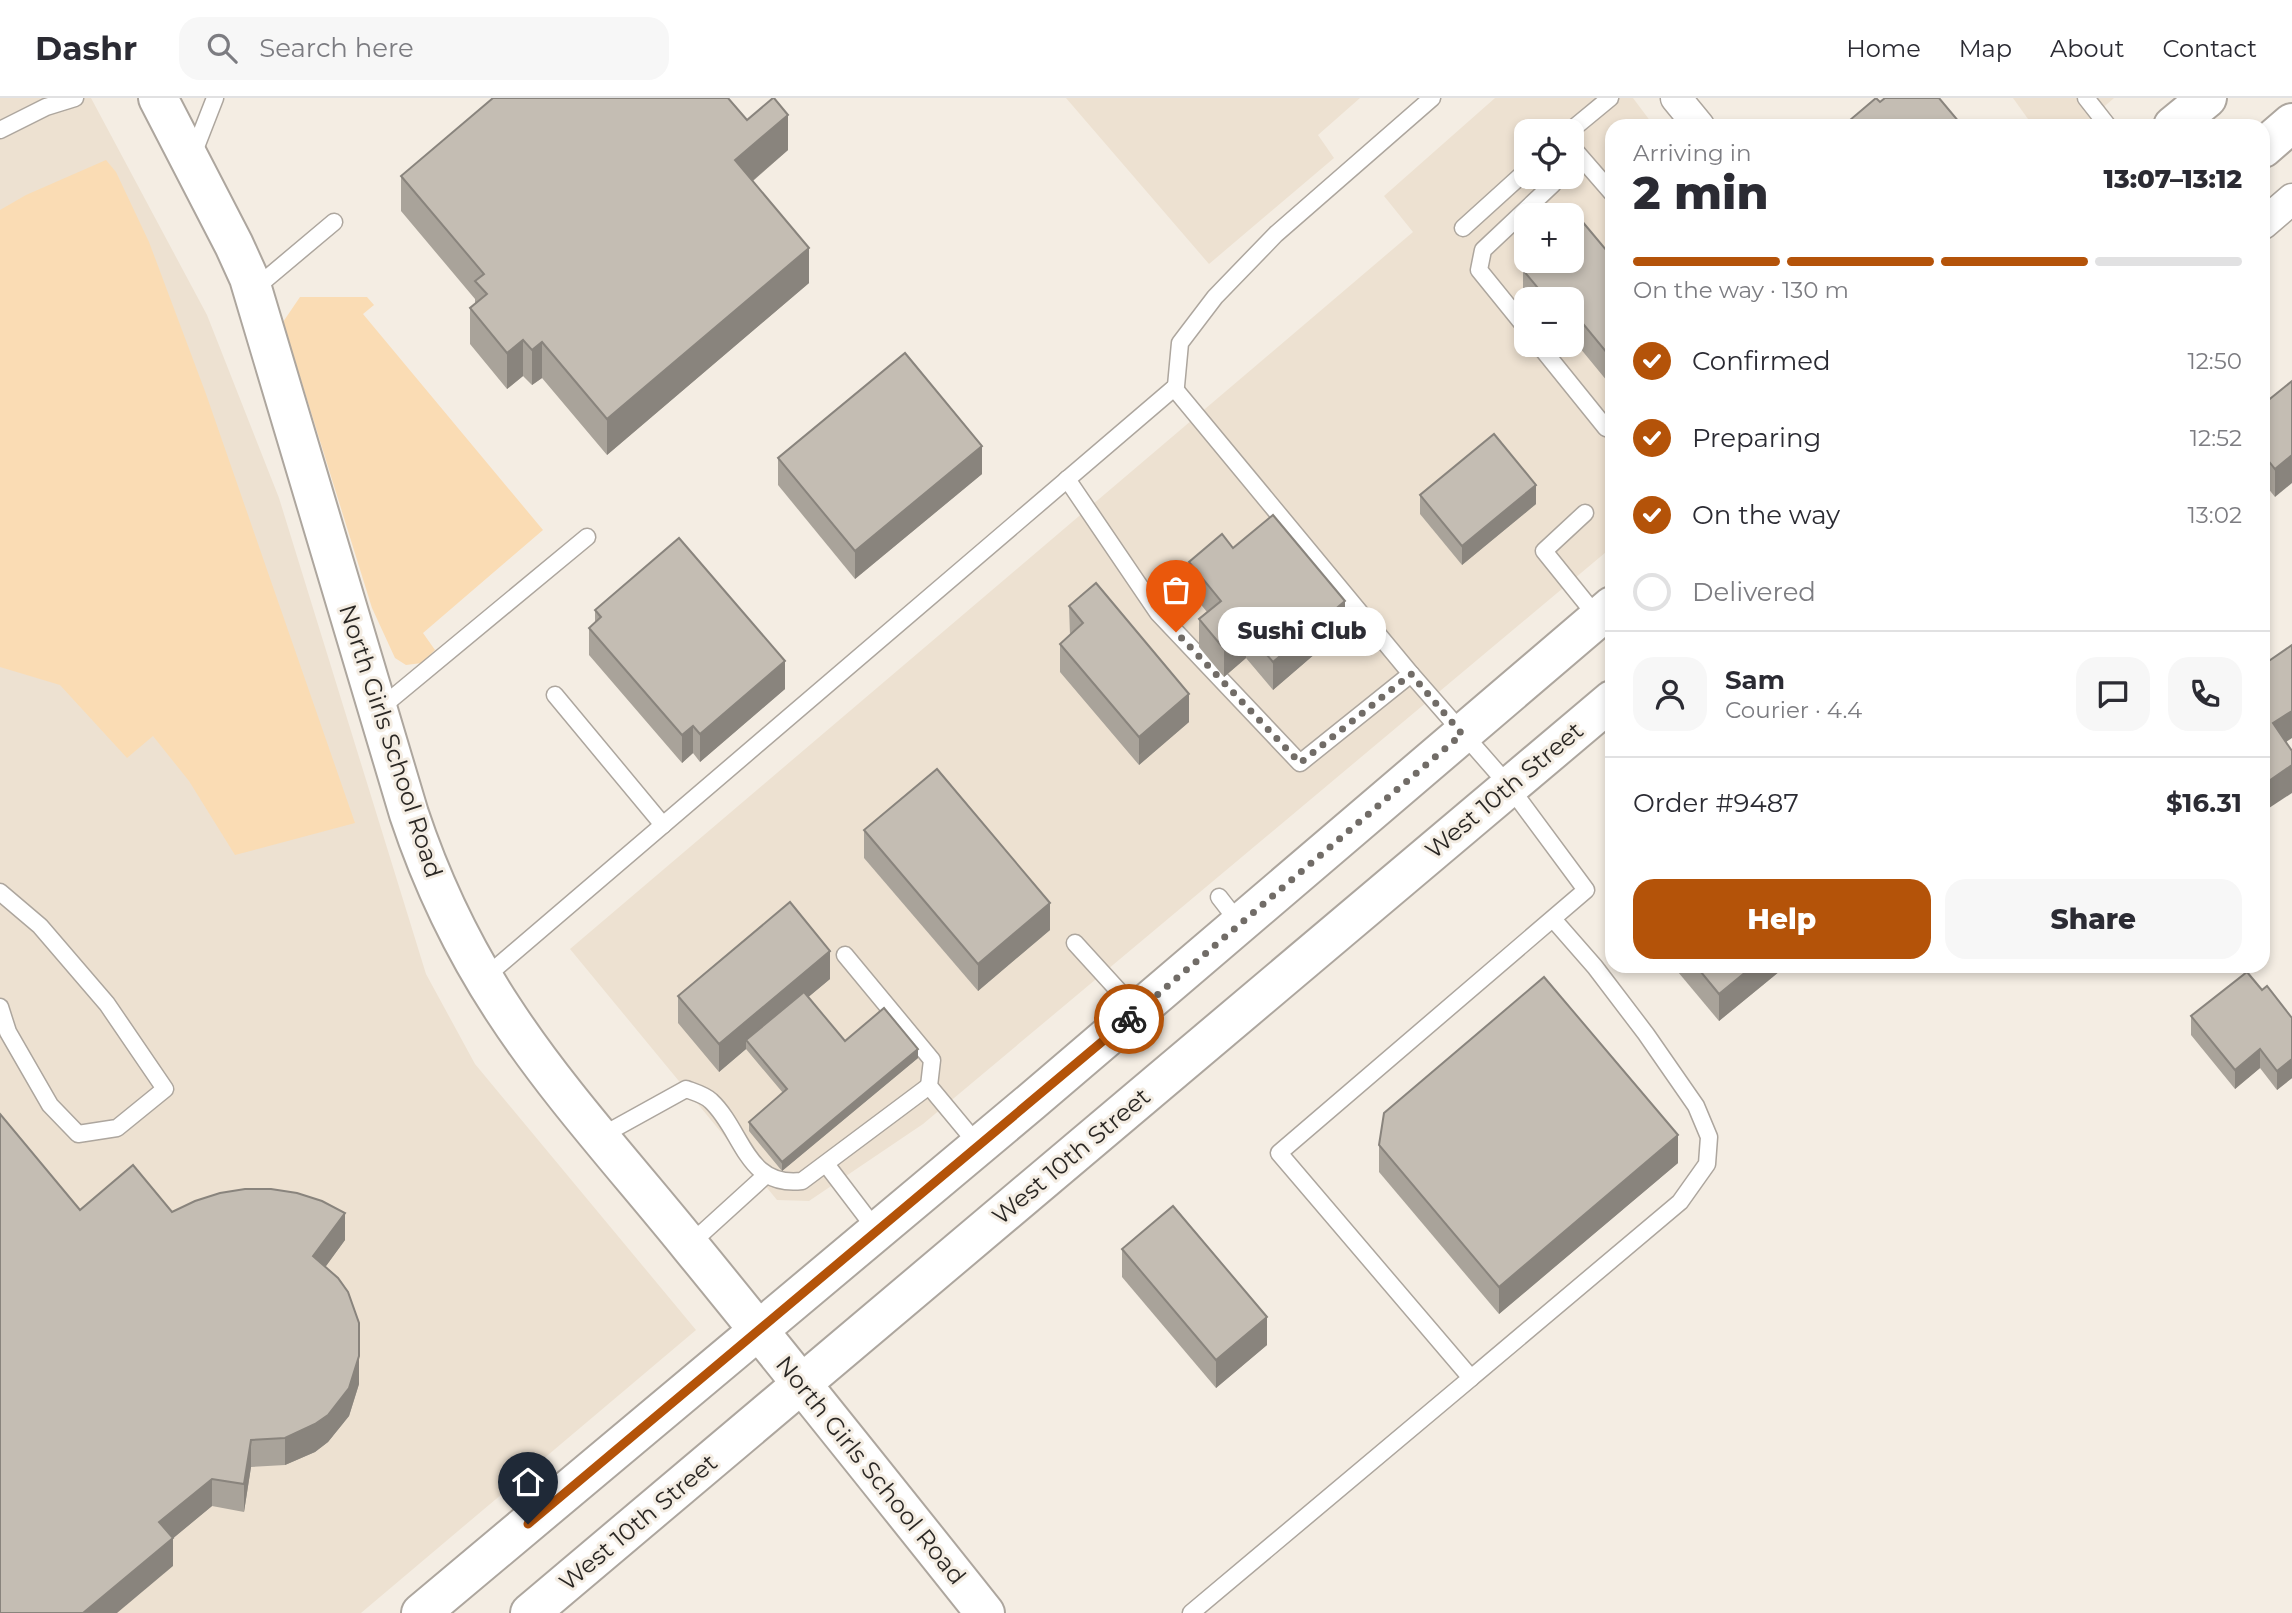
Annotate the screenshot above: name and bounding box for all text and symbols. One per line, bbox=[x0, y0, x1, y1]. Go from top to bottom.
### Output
search box bbox=[179, 17, 669, 80]
text: Dashr bbox=[35, 28, 137, 68]
icon: search bbox=[203, 29, 241, 67]
text: Search here bbox=[259, 32, 414, 64]
text: Home bbox=[1846, 34, 1921, 63]
text: Map bbox=[1959, 34, 2012, 63]
text: About bbox=[2050, 34, 2124, 63]
text: Contact bbox=[2162, 34, 2257, 63]
map controls bbox=[1514, 119, 1584, 357]
button: locate bbox=[1514, 119, 1584, 189]
text: Arriving in bbox=[1633, 139, 1752, 167]
text: 13:07–13:12 bbox=[2103, 163, 2242, 195]
text: 2 min bbox=[1633, 164, 1768, 221]
button: + bbox=[1514, 203, 1584, 273]
text: On the way · 130 m bbox=[1633, 276, 1849, 304]
button: − bbox=[1514, 287, 1584, 357]
icon: check bbox=[1633, 342, 1671, 380]
text: Confirmed bbox=[1692, 345, 1831, 377]
text: 12:50 bbox=[2188, 347, 2242, 375]
icon: check bbox=[1633, 419, 1671, 457]
text: Preparing bbox=[1692, 422, 1821, 454]
text: 12:52 bbox=[2190, 424, 2242, 452]
icon: check bbox=[1633, 496, 1671, 534]
text: On the way bbox=[1692, 499, 1840, 531]
text: 13:02 bbox=[2188, 501, 2242, 529]
pin bbox=[1146, 560, 1206, 632]
icon: bag bbox=[1157, 571, 1195, 609]
text: Delivered bbox=[1692, 576, 1816, 608]
street label: North Girls School Road bbox=[333, 601, 449, 881]
callout: Sushi Club bbox=[1218, 608, 1386, 656]
text: Sushi Club bbox=[1237, 617, 1367, 645]
button: person bbox=[1633, 657, 1707, 731]
button: chat bbox=[2076, 657, 2150, 731]
button: phone bbox=[2168, 657, 2242, 731]
text: Sam bbox=[1725, 664, 1785, 696]
text: Courier · 4.4 bbox=[1725, 696, 1862, 724]
street label: West 10th Street bbox=[1419, 715, 1589, 864]
text: Order #9487 bbox=[1633, 787, 1799, 819]
text: $16.31 bbox=[2166, 787, 2242, 819]
button: Help bbox=[1633, 879, 1931, 959]
button: Share bbox=[1945, 879, 2242, 959]
courier bbox=[1094, 984, 1164, 1054]
icon: bike bbox=[1110, 1000, 1148, 1038]
street label: West 10th Street bbox=[986, 1081, 1156, 1230]
street label: North Girls School Road bbox=[770, 1350, 972, 1590]
street label: West 10th Street bbox=[553, 1447, 723, 1596]
pin bbox=[498, 1452, 558, 1524]
icon: home bbox=[509, 1463, 547, 1501]

